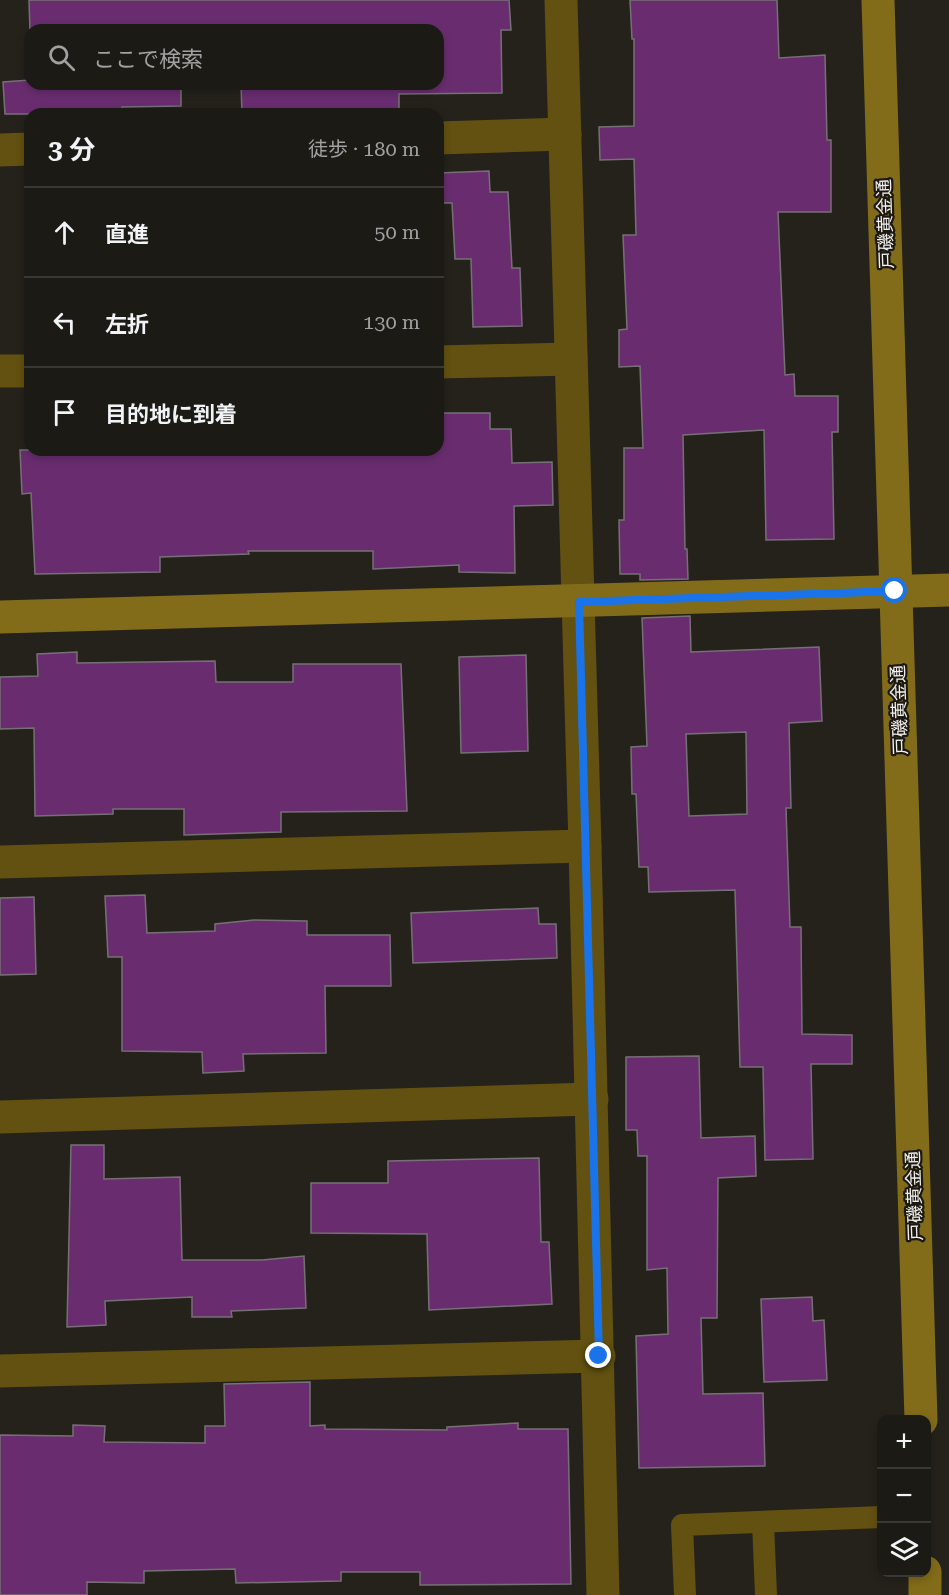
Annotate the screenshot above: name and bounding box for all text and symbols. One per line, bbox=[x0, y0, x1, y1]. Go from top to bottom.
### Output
search box bbox=[24, 24, 444, 90]
icon: search bbox=[45, 41, 78, 74]
text: ここで検索 bbox=[93, 47, 203, 72]
text: 3 分 bbox=[48, 135, 95, 165]
text: 徒歩 · 180 m bbox=[308, 137, 420, 161]
street label: 戸磯黄金通 bbox=[873, 179, 897, 269]
icon: ahead bbox=[48, 216, 81, 249]
text: 50 m bbox=[374, 220, 420, 244]
text: 直進 bbox=[105, 222, 149, 247]
icon: left bbox=[48, 306, 81, 339]
text: 130 m bbox=[363, 310, 420, 334]
text: 左折 bbox=[105, 312, 149, 337]
icon: arrive bbox=[48, 396, 81, 429]
text: 目的地に到着 bbox=[105, 402, 237, 427]
route start bbox=[881, 577, 907, 603]
street label: 戸磯黄金通 bbox=[887, 665, 911, 755]
street label: 戸磯黄金通 bbox=[902, 1151, 926, 1241]
route end bbox=[585, 1342, 611, 1368]
map controls bbox=[877, 1415, 931, 1577]
button: + bbox=[877, 1415, 931, 1469]
button: − bbox=[877, 1469, 931, 1523]
button: layers bbox=[877, 1523, 931, 1577]

